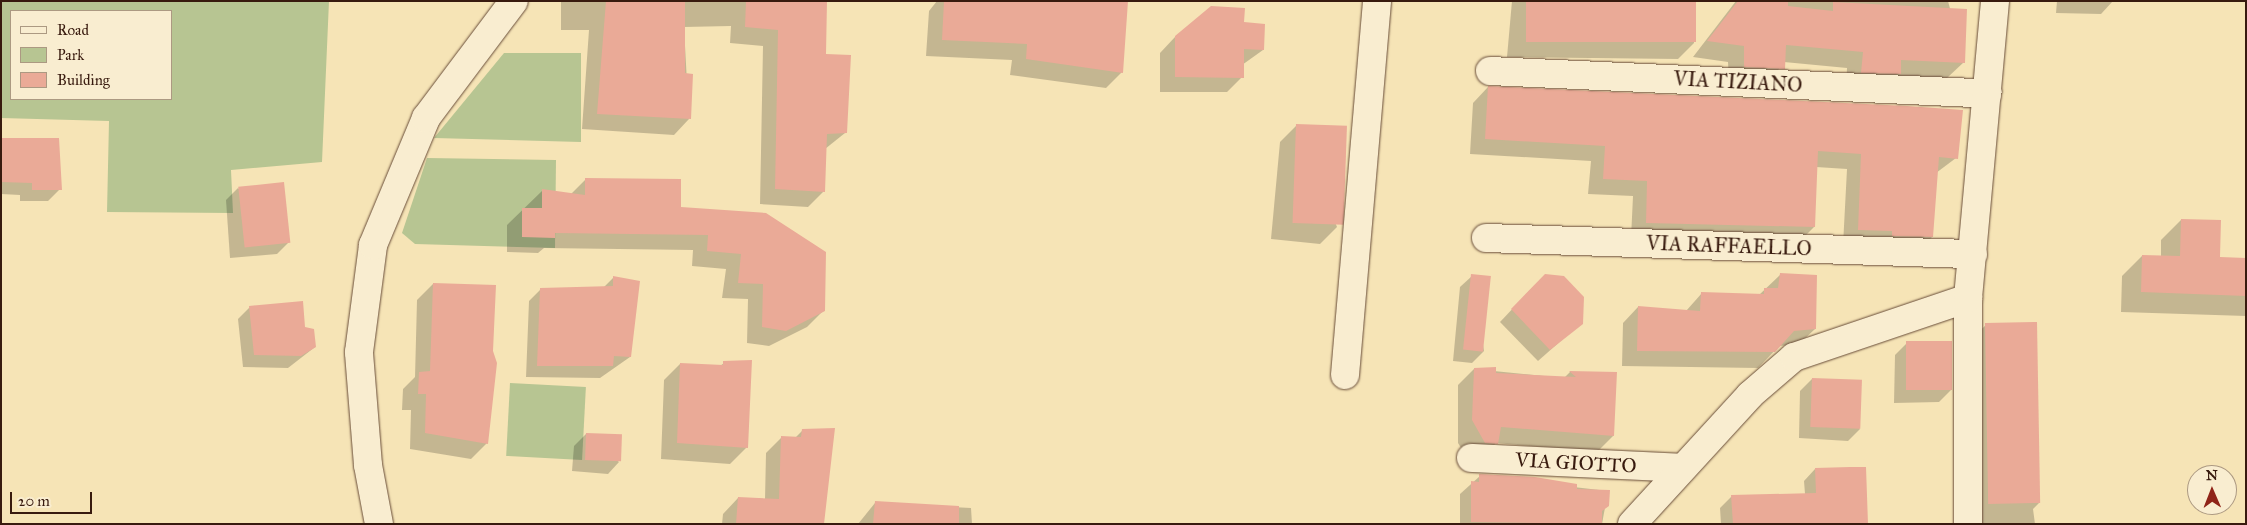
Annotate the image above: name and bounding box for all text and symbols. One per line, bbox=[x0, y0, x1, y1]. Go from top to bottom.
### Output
legend bbox=[10, 10, 172, 100]
text: Road bbox=[57, 21, 89, 39]
text: Park bbox=[57, 46, 84, 64]
street label: VIA TIZIANO bbox=[1673, 67, 1803, 97]
text: Building bbox=[57, 71, 110, 89]
street label: VIA RAFFAELLO bbox=[1646, 231, 1812, 261]
street label: VIA GIOTTO bbox=[1515, 448, 1637, 478]
north arrow bbox=[2187, 465, 2237, 515]
text: N bbox=[2206, 467, 2218, 484]
scale bar bbox=[12, 482, 95, 514]
text: 20 m bbox=[18, 492, 50, 510]

